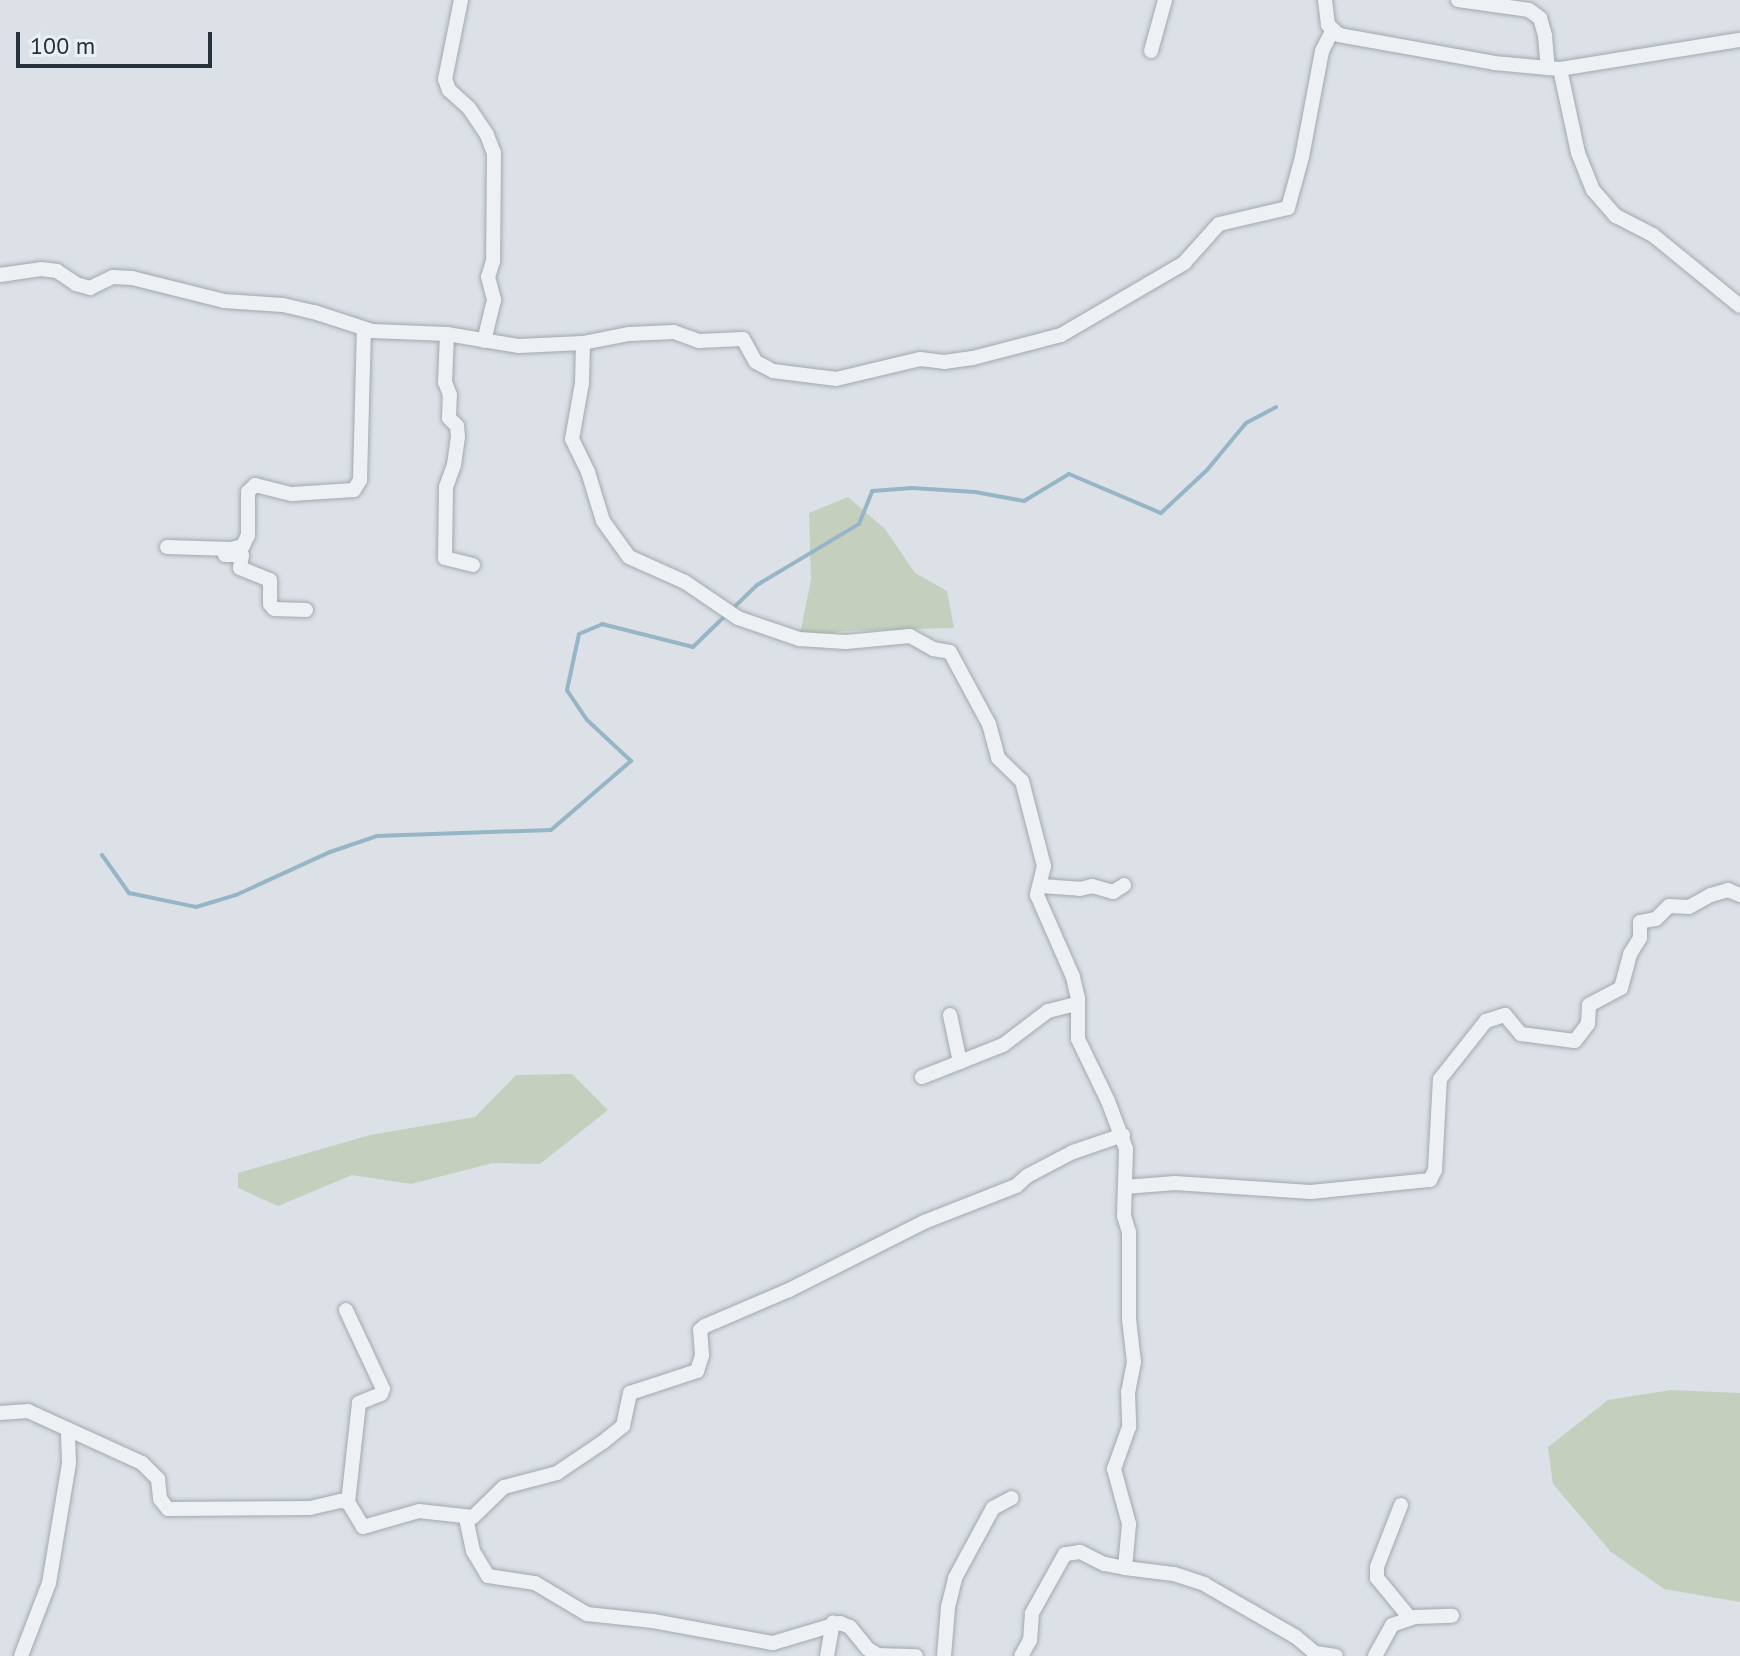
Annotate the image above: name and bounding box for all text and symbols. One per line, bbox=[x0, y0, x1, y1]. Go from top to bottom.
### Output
scale bar bbox=[20, 16, 216, 66]
text: 100 m bbox=[30, 30, 95, 61]

